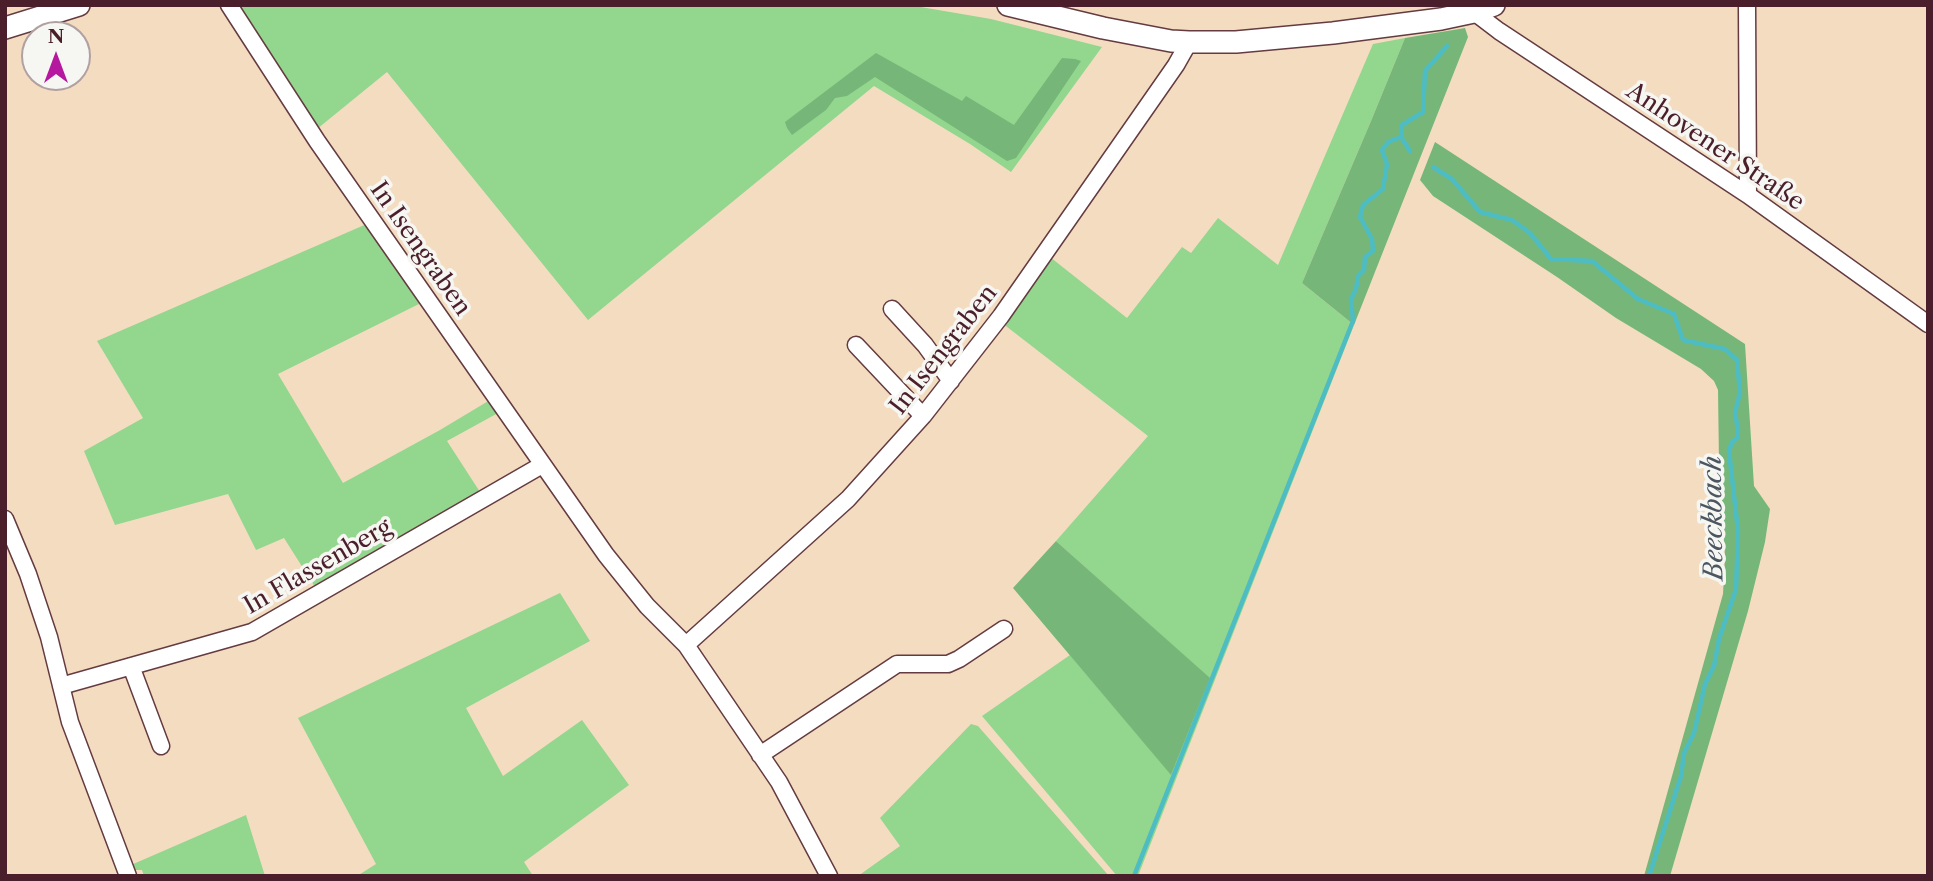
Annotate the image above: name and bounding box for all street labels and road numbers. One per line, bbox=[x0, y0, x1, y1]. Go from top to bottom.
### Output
street label: Anhovener Straße bbox=[1621, 77, 1809, 217]
street label: In Isengraben bbox=[363, 177, 477, 321]
street label: In Isengraben bbox=[884, 279, 1004, 421]
street label: In Flassenberg bbox=[239, 513, 397, 621]

